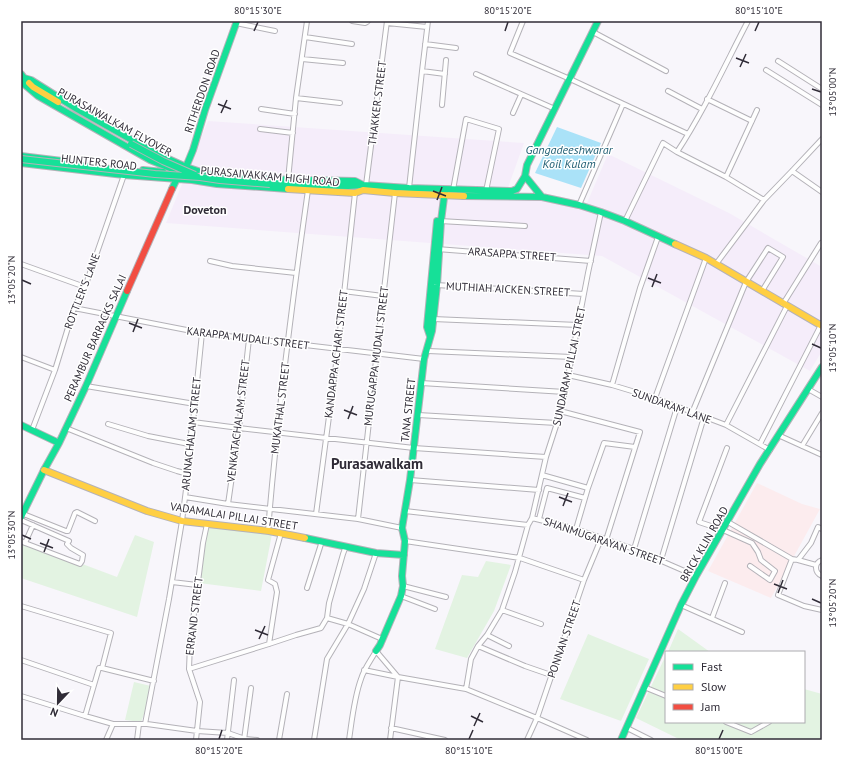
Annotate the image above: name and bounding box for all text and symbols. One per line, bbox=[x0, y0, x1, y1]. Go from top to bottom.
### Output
text: 80°15'30"E bbox=[234, 4, 282, 17]
text: 80°15'20"E bbox=[484, 4, 532, 17]
text: 80°15'10"E bbox=[735, 4, 783, 17]
street label: RITHERDON ROAD bbox=[181, 47, 223, 135]
street label: THAKKER STREET bbox=[365, 60, 389, 146]
text: 13°05'00"N bbox=[826, 67, 839, 117]
street label: PURASAIWALKAM FLYOVER bbox=[55, 85, 175, 160]
water label: Gangadeeshwarar Koil Kulam bbox=[525, 142, 614, 171]
street label: HUNTERS ROAD bbox=[60, 151, 138, 173]
street label: PURASAIVAKKAM HIGH ROAD bbox=[200, 163, 340, 189]
district label: Doveton bbox=[184, 202, 226, 217]
street label: ARASAPPA STREET bbox=[467, 244, 557, 264]
street label: ROTTLER'S LANE bbox=[61, 251, 103, 331]
text: 13°05'20"N bbox=[5, 255, 18, 305]
street label: PERAMBUR BARRACKS SALAI bbox=[61, 272, 129, 404]
street label: MUTHIAH AICKEN STREET bbox=[446, 279, 570, 299]
street label: MURUGAPPA MUDALI STREET bbox=[360, 285, 392, 427]
street label: KANDAPPA ACHARI STREET bbox=[321, 289, 351, 419]
street label: SUNDARAM PILLAI STRET bbox=[549, 305, 589, 427]
text: 13°05'10"N bbox=[826, 323, 839, 373]
street label: KARAPPA MUDALI STREET bbox=[186, 324, 310, 352]
street label: VENKATACHALAM STREET bbox=[223, 359, 252, 484]
street label: MUKATHAL STREET bbox=[267, 361, 293, 455]
street label: ARUNACHALAM STREET bbox=[178, 377, 204, 491]
street label: TANA STREET bbox=[398, 377, 418, 443]
street label: SUNDARAM LANE bbox=[630, 385, 714, 427]
district label: Purasawalkam bbox=[331, 454, 423, 473]
street label: VADAMALAI PILLAI STREET bbox=[168, 499, 299, 533]
street label: BRICK KLIN ROAD bbox=[677, 504, 731, 584]
text: 13°05'30"N bbox=[5, 510, 18, 560]
street label: SHANMUGARAYAN STREET bbox=[542, 514, 666, 568]
street label: ERRAND STREET bbox=[182, 576, 206, 656]
text: 13°05'20"N bbox=[826, 578, 839, 628]
street label: PONNAN STREET bbox=[544, 598, 584, 680]
legend bbox=[665, 651, 805, 723]
text: Fast bbox=[701, 659, 722, 674]
text: Slow bbox=[701, 679, 726, 694]
north arrow bbox=[38, 683, 78, 723]
text: Jam bbox=[700, 699, 720, 714]
text: N bbox=[48, 704, 60, 720]
text: 80°15'20"E bbox=[195, 744, 243, 757]
text: 80°15'10"E bbox=[445, 744, 493, 757]
text: 80°15'00"E bbox=[695, 744, 743, 757]

